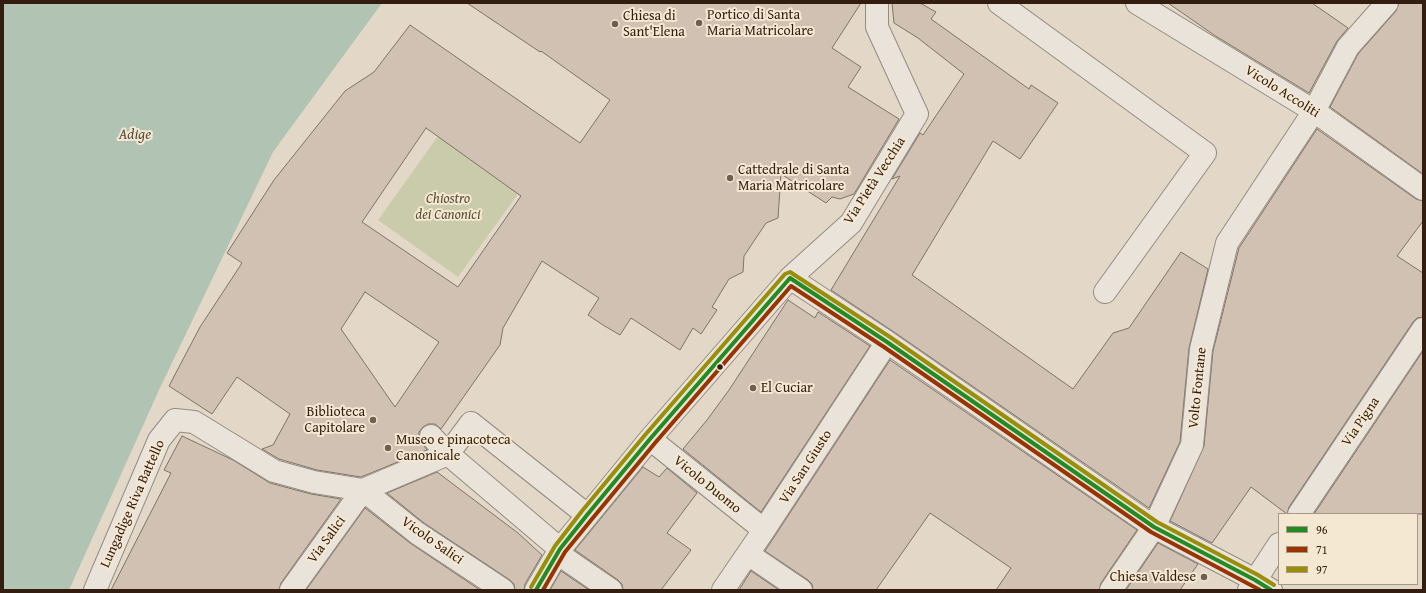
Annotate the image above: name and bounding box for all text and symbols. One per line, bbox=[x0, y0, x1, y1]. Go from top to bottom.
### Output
place label: Portico di Santa Maria Matricolare bbox=[707, 7, 813, 40]
place label: Chiesa di Sant'Elena bbox=[623, 8, 685, 40]
marker: Portico di Santa Maria Matricolare bbox=[694, 18, 704, 28]
marker: Chiesa di Sant'Elena bbox=[610, 19, 620, 29]
street label: Vicolo Accoliti bbox=[1241, 62, 1323, 122]
water label: Adige bbox=[119, 126, 151, 144]
street label: Via Pietà Vecchia bbox=[840, 134, 910, 228]
place label: Cattedrale di Santa Maria Matricolare bbox=[738, 162, 849, 194]
marker: Cattedrale di Santa Maria Matricolare bbox=[725, 173, 735, 183]
park label: Chiostro dei Canonici bbox=[415, 191, 481, 224]
street label: Volto Fontane bbox=[1185, 346, 1211, 430]
unlabelled marker bbox=[715, 362, 725, 372]
place label: El Cuciar bbox=[761, 380, 813, 396]
marker: El Cuciar bbox=[748, 383, 758, 393]
street label: Via Pigna bbox=[1338, 394, 1384, 450]
place label: Biblioteca Capitolare bbox=[305, 404, 365, 436]
marker: Biblioteca Capitolare bbox=[368, 415, 378, 425]
street label: Via San Giusto bbox=[776, 427, 836, 507]
place label: Museo e pinacoteca Canonicale bbox=[396, 432, 511, 464]
street label: Lungadige Riva Battello bbox=[97, 437, 169, 571]
marker: Museo e pinacoteca Canonicale bbox=[383, 443, 393, 453]
street label: Vicolo Duomo bbox=[670, 453, 744, 517]
street label: Via Salici bbox=[304, 513, 350, 567]
street label: Vicolo Salici bbox=[398, 513, 466, 569]
legend bbox=[1278, 513, 1418, 585]
text: 96 bbox=[1316, 521, 1328, 538]
text: 71 bbox=[1316, 541, 1328, 558]
text: 97 bbox=[1316, 561, 1328, 578]
place label: Chiesa Valdese bbox=[1110, 569, 1196, 585]
marker: Chiesa Valdese bbox=[1199, 572, 1209, 582]

